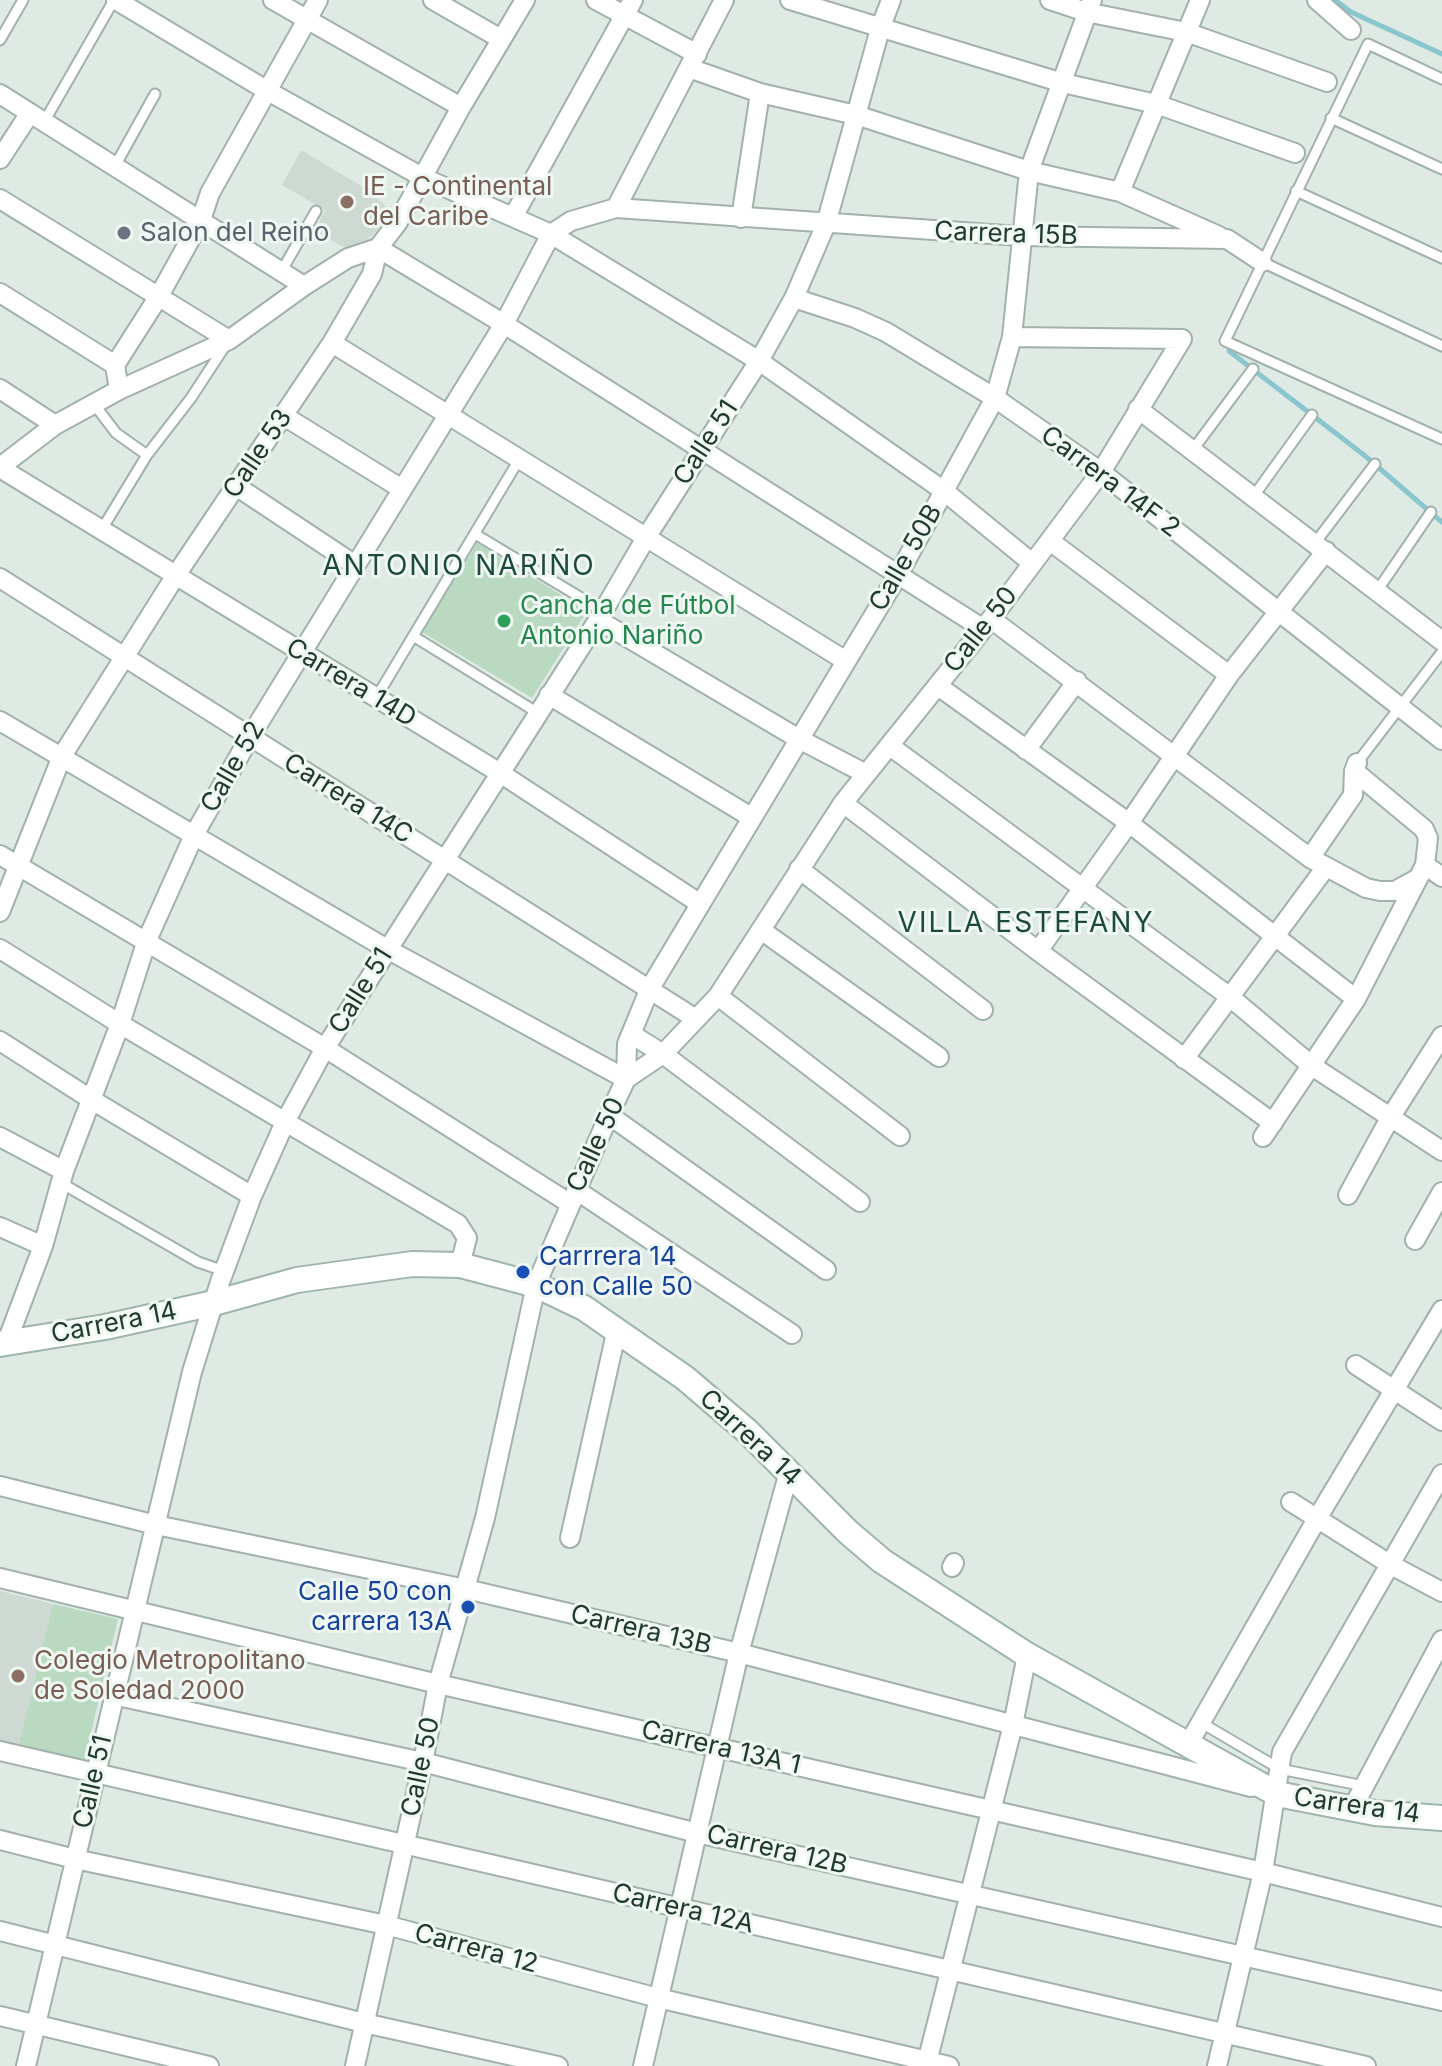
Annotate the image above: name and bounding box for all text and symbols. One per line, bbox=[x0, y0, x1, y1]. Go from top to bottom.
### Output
place label: IE - Continental del Caribe bbox=[363, 171, 552, 232]
marker: IE - Continental del Caribe bbox=[338, 193, 356, 211]
street label: Carrera 15B bbox=[934, 216, 1078, 252]
place label: Salon del Reino bbox=[140, 217, 329, 249]
marker: Salon del Reino bbox=[115, 224, 133, 242]
street label: Calle 51 bbox=[667, 395, 745, 491]
street label: Calle 53 bbox=[217, 404, 299, 504]
street label: Carrera 14F 2 bbox=[1034, 420, 1186, 544]
street label: Calle 50B bbox=[863, 499, 949, 617]
district label: ANTONIO NARIÑO bbox=[322, 550, 596, 584]
street label: Calle 50 bbox=[938, 581, 1024, 679]
place label: Cancha de Fútbol Antonio Nariño bbox=[520, 590, 736, 652]
marker: Cancha de Fútbol Antonio Nariño bbox=[495, 612, 513, 630]
street label: Carrera 14D bbox=[280, 632, 422, 734]
street label: Calle 52 bbox=[194, 716, 272, 818]
street label: Carrera 14C bbox=[278, 747, 418, 851]
district label: VILLA ESTEFANY bbox=[898, 907, 1154, 941]
street label: Calle 51 bbox=[323, 942, 399, 1040]
street label: Calle 50 bbox=[561, 1093, 631, 1197]
place label: Carrrera 14 con Calle 50 bbox=[539, 1241, 693, 1302]
marker: Carrrera 14 con Calle 50 bbox=[514, 1263, 532, 1281]
street label: Carrera 14 bbox=[49, 1296, 179, 1350]
street label: Carrera 14 bbox=[693, 1383, 807, 1493]
place label: Calle 50 con carrera 13A bbox=[298, 1576, 452, 1638]
marker: Calle 50 con carrera 13A bbox=[459, 1598, 477, 1616]
street label: Carrera 13B bbox=[568, 1599, 714, 1661]
place label: Colegio Metropolitano de Soledad 2000 bbox=[34, 1645, 306, 1706]
marker: Colegio Metropolitano de Soledad 2000 bbox=[9, 1667, 27, 1685]
street label: Calle 50 bbox=[395, 1714, 447, 1820]
street label: Carrera 13A 1 bbox=[638, 1715, 804, 1781]
street label: Calle 51 bbox=[67, 1732, 119, 1832]
street label: Carrera 14 bbox=[1292, 1782, 1422, 1830]
street label: Carrera 12B bbox=[704, 1819, 850, 1881]
street label: Carrera 12A bbox=[609, 1878, 757, 1940]
street label: Carrera 12 bbox=[411, 1918, 541, 1980]

